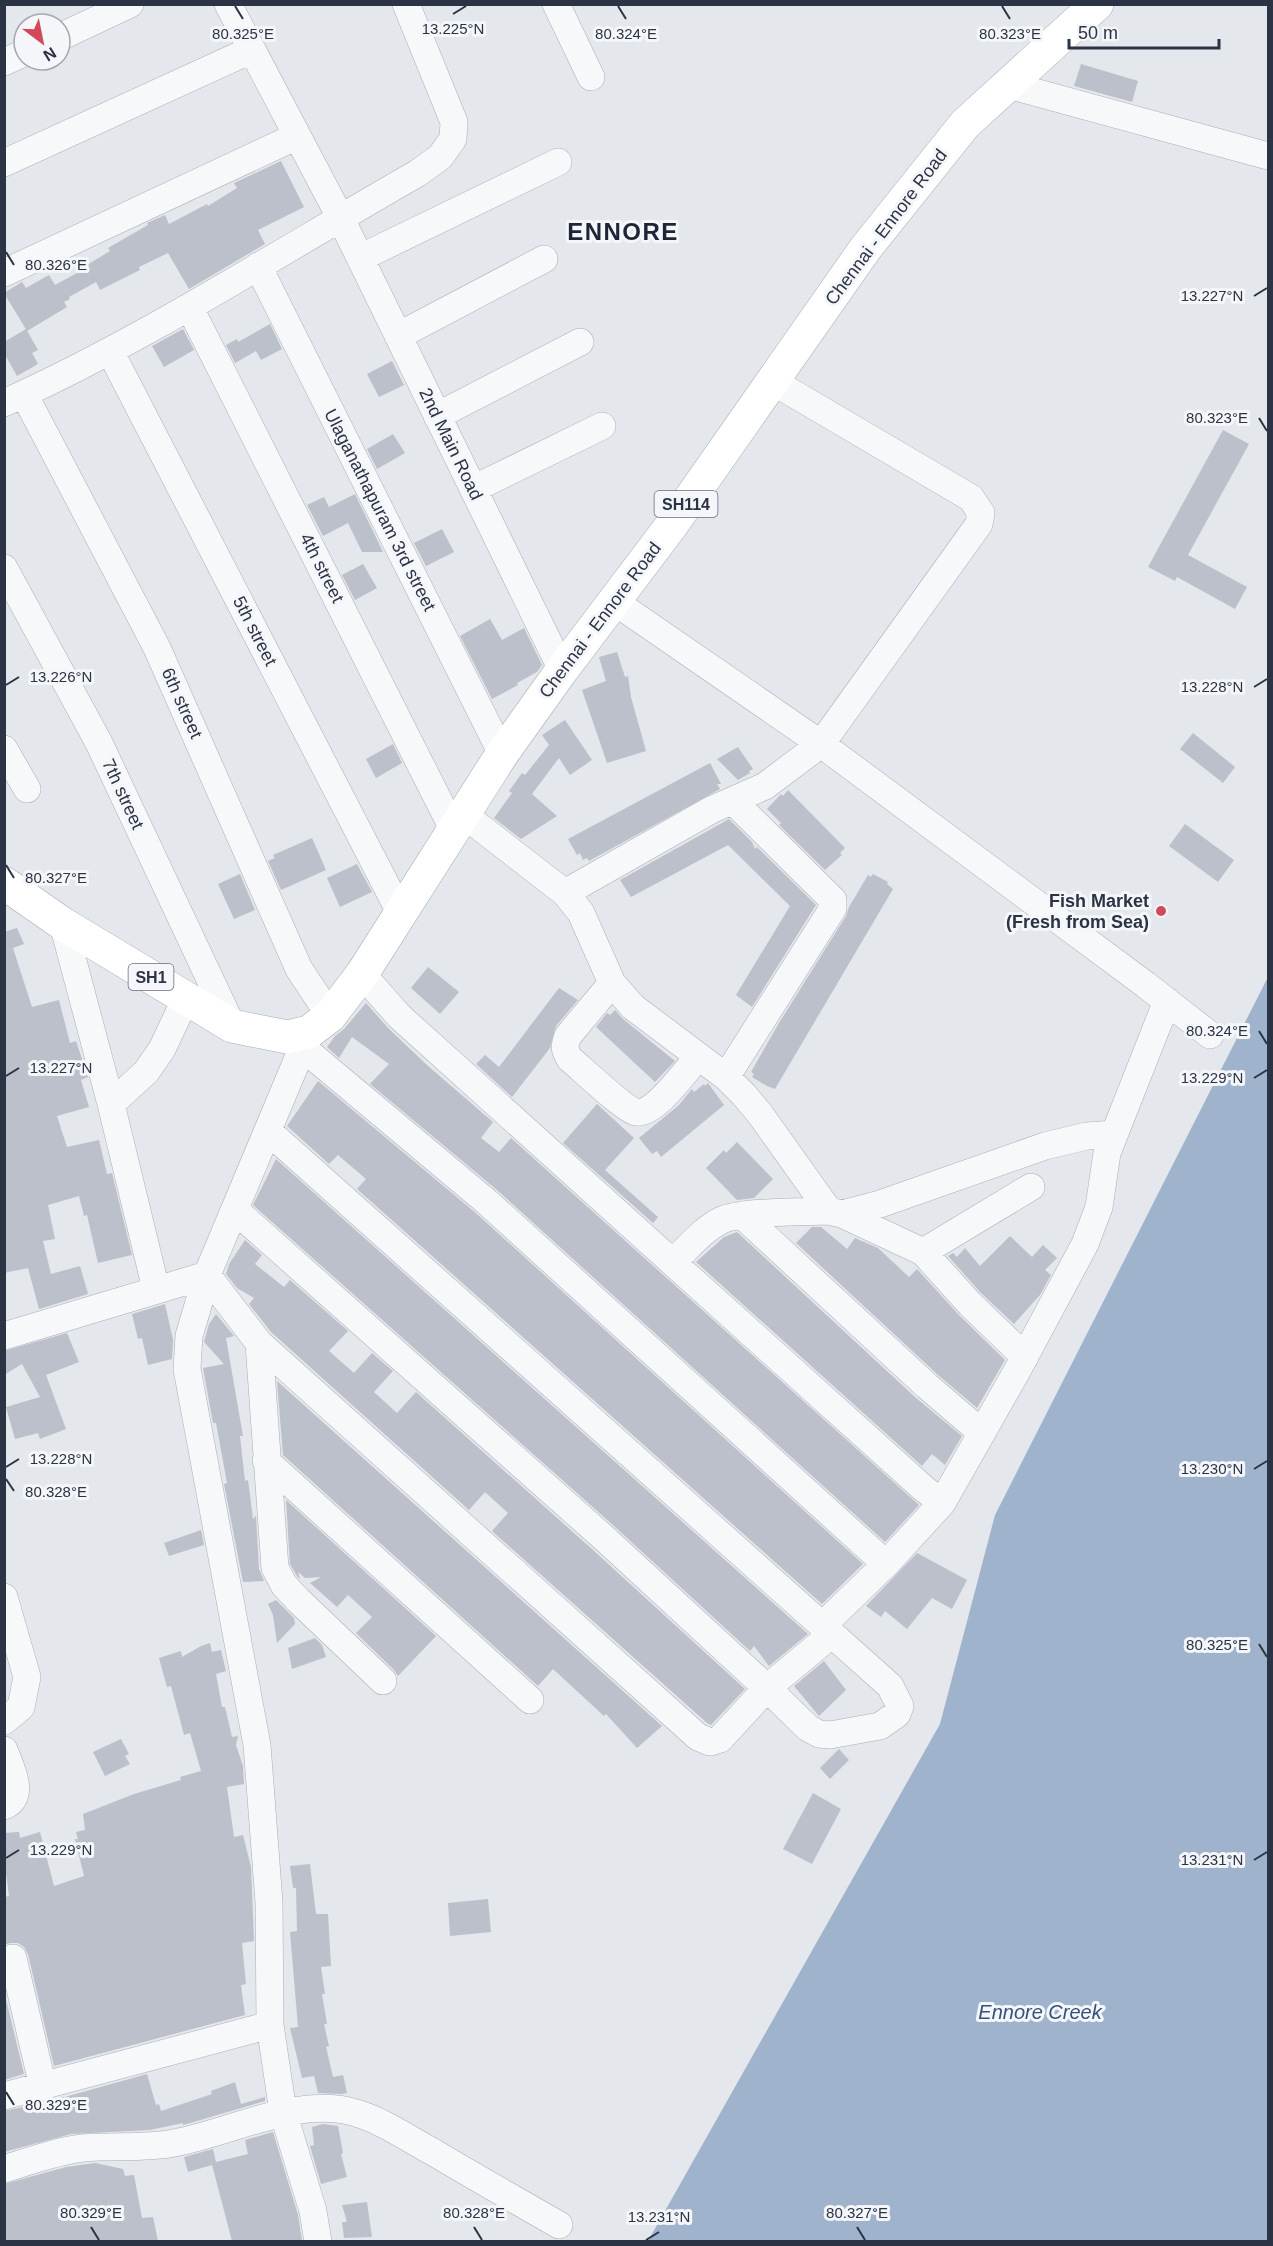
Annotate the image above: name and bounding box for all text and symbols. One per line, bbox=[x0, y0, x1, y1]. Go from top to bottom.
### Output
north arrow bbox=[12, 12, 72, 72]
scale bar bbox=[1069, 12, 1219, 50]
text: 13.225°N bbox=[422, 20, 484, 37]
text: 50 m bbox=[1078, 23, 1118, 43]
text: 80.325°E bbox=[212, 25, 274, 42]
text: 80.324°E bbox=[595, 25, 657, 42]
text: 80.323°E bbox=[979, 25, 1041, 42]
text: N bbox=[40, 44, 59, 65]
street label: Chennai - Ennore Road bbox=[821, 145, 951, 309]
district label: ENNORE bbox=[567, 218, 679, 245]
text: 80.326°E bbox=[25, 256, 87, 273]
text: 13.227°N bbox=[1181, 287, 1243, 304]
street label: 2nd Main Road bbox=[415, 385, 487, 503]
street label: Ulaganathapuram 3rd street bbox=[320, 406, 440, 614]
text: 80.323°E bbox=[1186, 409, 1248, 426]
road number: SH114 bbox=[654, 491, 718, 517]
street label: 4th street bbox=[296, 530, 348, 606]
street label: Chennai - Ennore Road bbox=[535, 538, 665, 702]
street label: 5th street bbox=[229, 593, 281, 669]
street label: 6th street bbox=[158, 665, 206, 741]
text: 13.226°N bbox=[30, 668, 92, 685]
text: 13.228°N bbox=[1181, 678, 1243, 695]
street label: 7th street bbox=[98, 756, 148, 832]
text: 80.327°E bbox=[25, 869, 87, 886]
place label: Fish Market (Fresh from Sea) bbox=[1006, 891, 1149, 932]
marker: Fish Market (Fresh from Sea) bbox=[1154, 904, 1168, 918]
road number: SH1 bbox=[128, 964, 174, 990]
text: 80.324°E bbox=[1186, 1022, 1248, 1039]
text: 13.227°N bbox=[30, 1059, 92, 1076]
text: 13.229°N bbox=[1181, 1069, 1243, 1086]
text: 13.228°N bbox=[30, 1450, 92, 1467]
text: 13.230°N bbox=[1181, 1460, 1243, 1477]
text: 80.328°E bbox=[25, 1483, 87, 1500]
text: 80.325°E bbox=[1186, 1636, 1248, 1653]
text: 13.229°N bbox=[30, 1841, 92, 1858]
text: 13.231°N bbox=[1181, 1851, 1243, 1868]
water label: Ennore Creek bbox=[978, 2001, 1103, 2023]
text: 80.329°E bbox=[25, 2096, 87, 2113]
text: 80.329°E bbox=[60, 2204, 122, 2221]
text: 80.328°E bbox=[443, 2204, 505, 2221]
text: 80.327°E bbox=[826, 2204, 888, 2221]
text: 13.231°N bbox=[628, 2208, 690, 2225]

